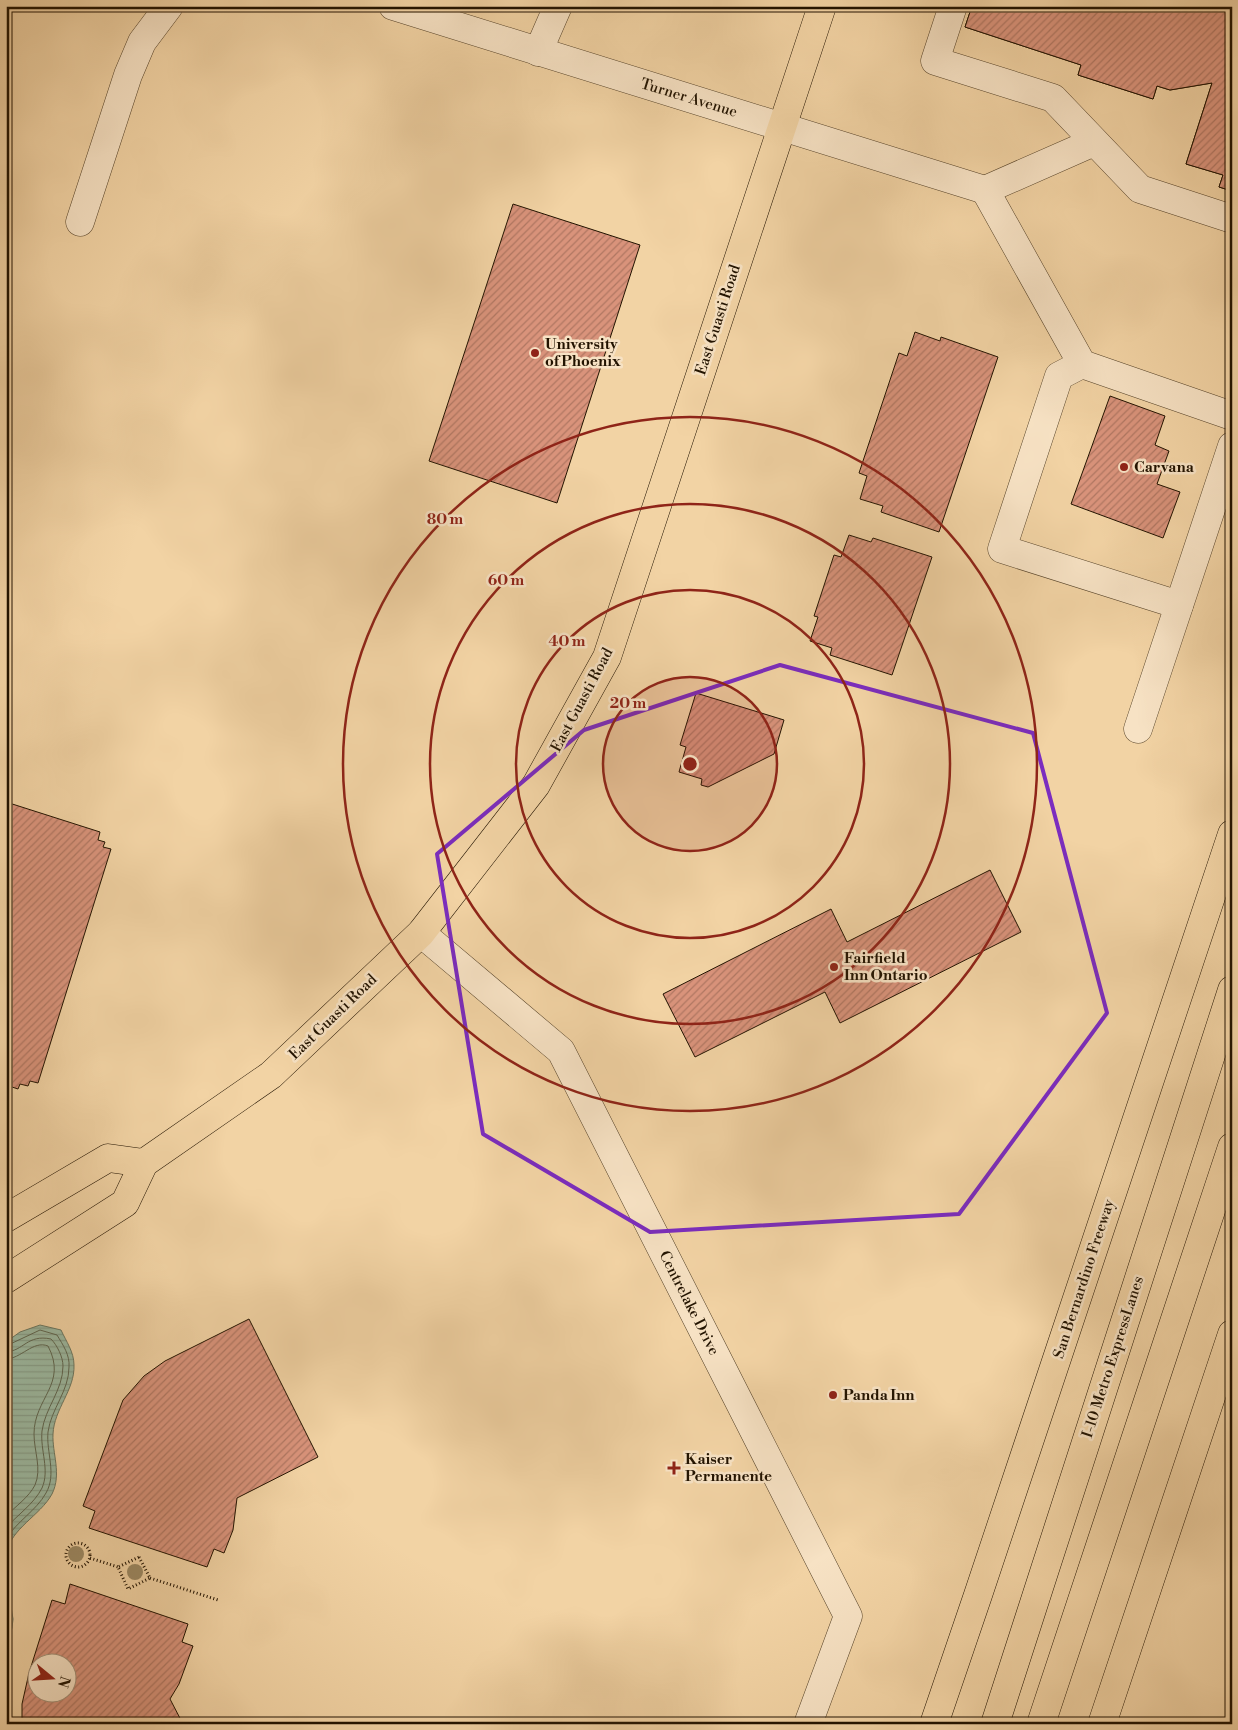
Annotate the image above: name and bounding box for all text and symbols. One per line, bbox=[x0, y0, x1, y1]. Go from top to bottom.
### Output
street label: Turner Avenue bbox=[638, 74, 740, 122]
street label: East Guasti Road bbox=[691, 262, 745, 378]
place label: University of Phoenix bbox=[545, 335, 621, 371]
marker: University of Phoenix bbox=[529, 347, 541, 359]
place label: Carvana bbox=[1134, 458, 1195, 477]
marker: Carvana bbox=[1118, 461, 1130, 473]
text: 80 m bbox=[427, 510, 464, 529]
text: 60 m bbox=[488, 571, 525, 590]
text: 40 m bbox=[548, 632, 586, 651]
street label: East Guasti Road bbox=[547, 644, 618, 755]
text: 20 m bbox=[610, 694, 647, 713]
centre of rings bbox=[681, 755, 699, 773]
place label: Fairfield Inn Ontario bbox=[844, 949, 928, 985]
marker: Fairfield Inn Ontario bbox=[828, 961, 840, 973]
street label: East Guasti Road bbox=[285, 970, 381, 1064]
street label: San Bernardino Freeway bbox=[1049, 1196, 1119, 1361]
street label: Centrelake Drive bbox=[655, 1248, 723, 1358]
street label: I-10 Metro ExpressLanes bbox=[1078, 1274, 1148, 1440]
place label: Panda Inn bbox=[843, 1386, 915, 1405]
marker: Panda Inn bbox=[827, 1389, 839, 1401]
place label: Kaiser Permanente bbox=[685, 1450, 772, 1486]
marker: Kaiser Permanente bbox=[667, 1461, 681, 1475]
north arrow bbox=[28, 1652, 78, 1702]
text: N bbox=[53, 1674, 74, 1690]

